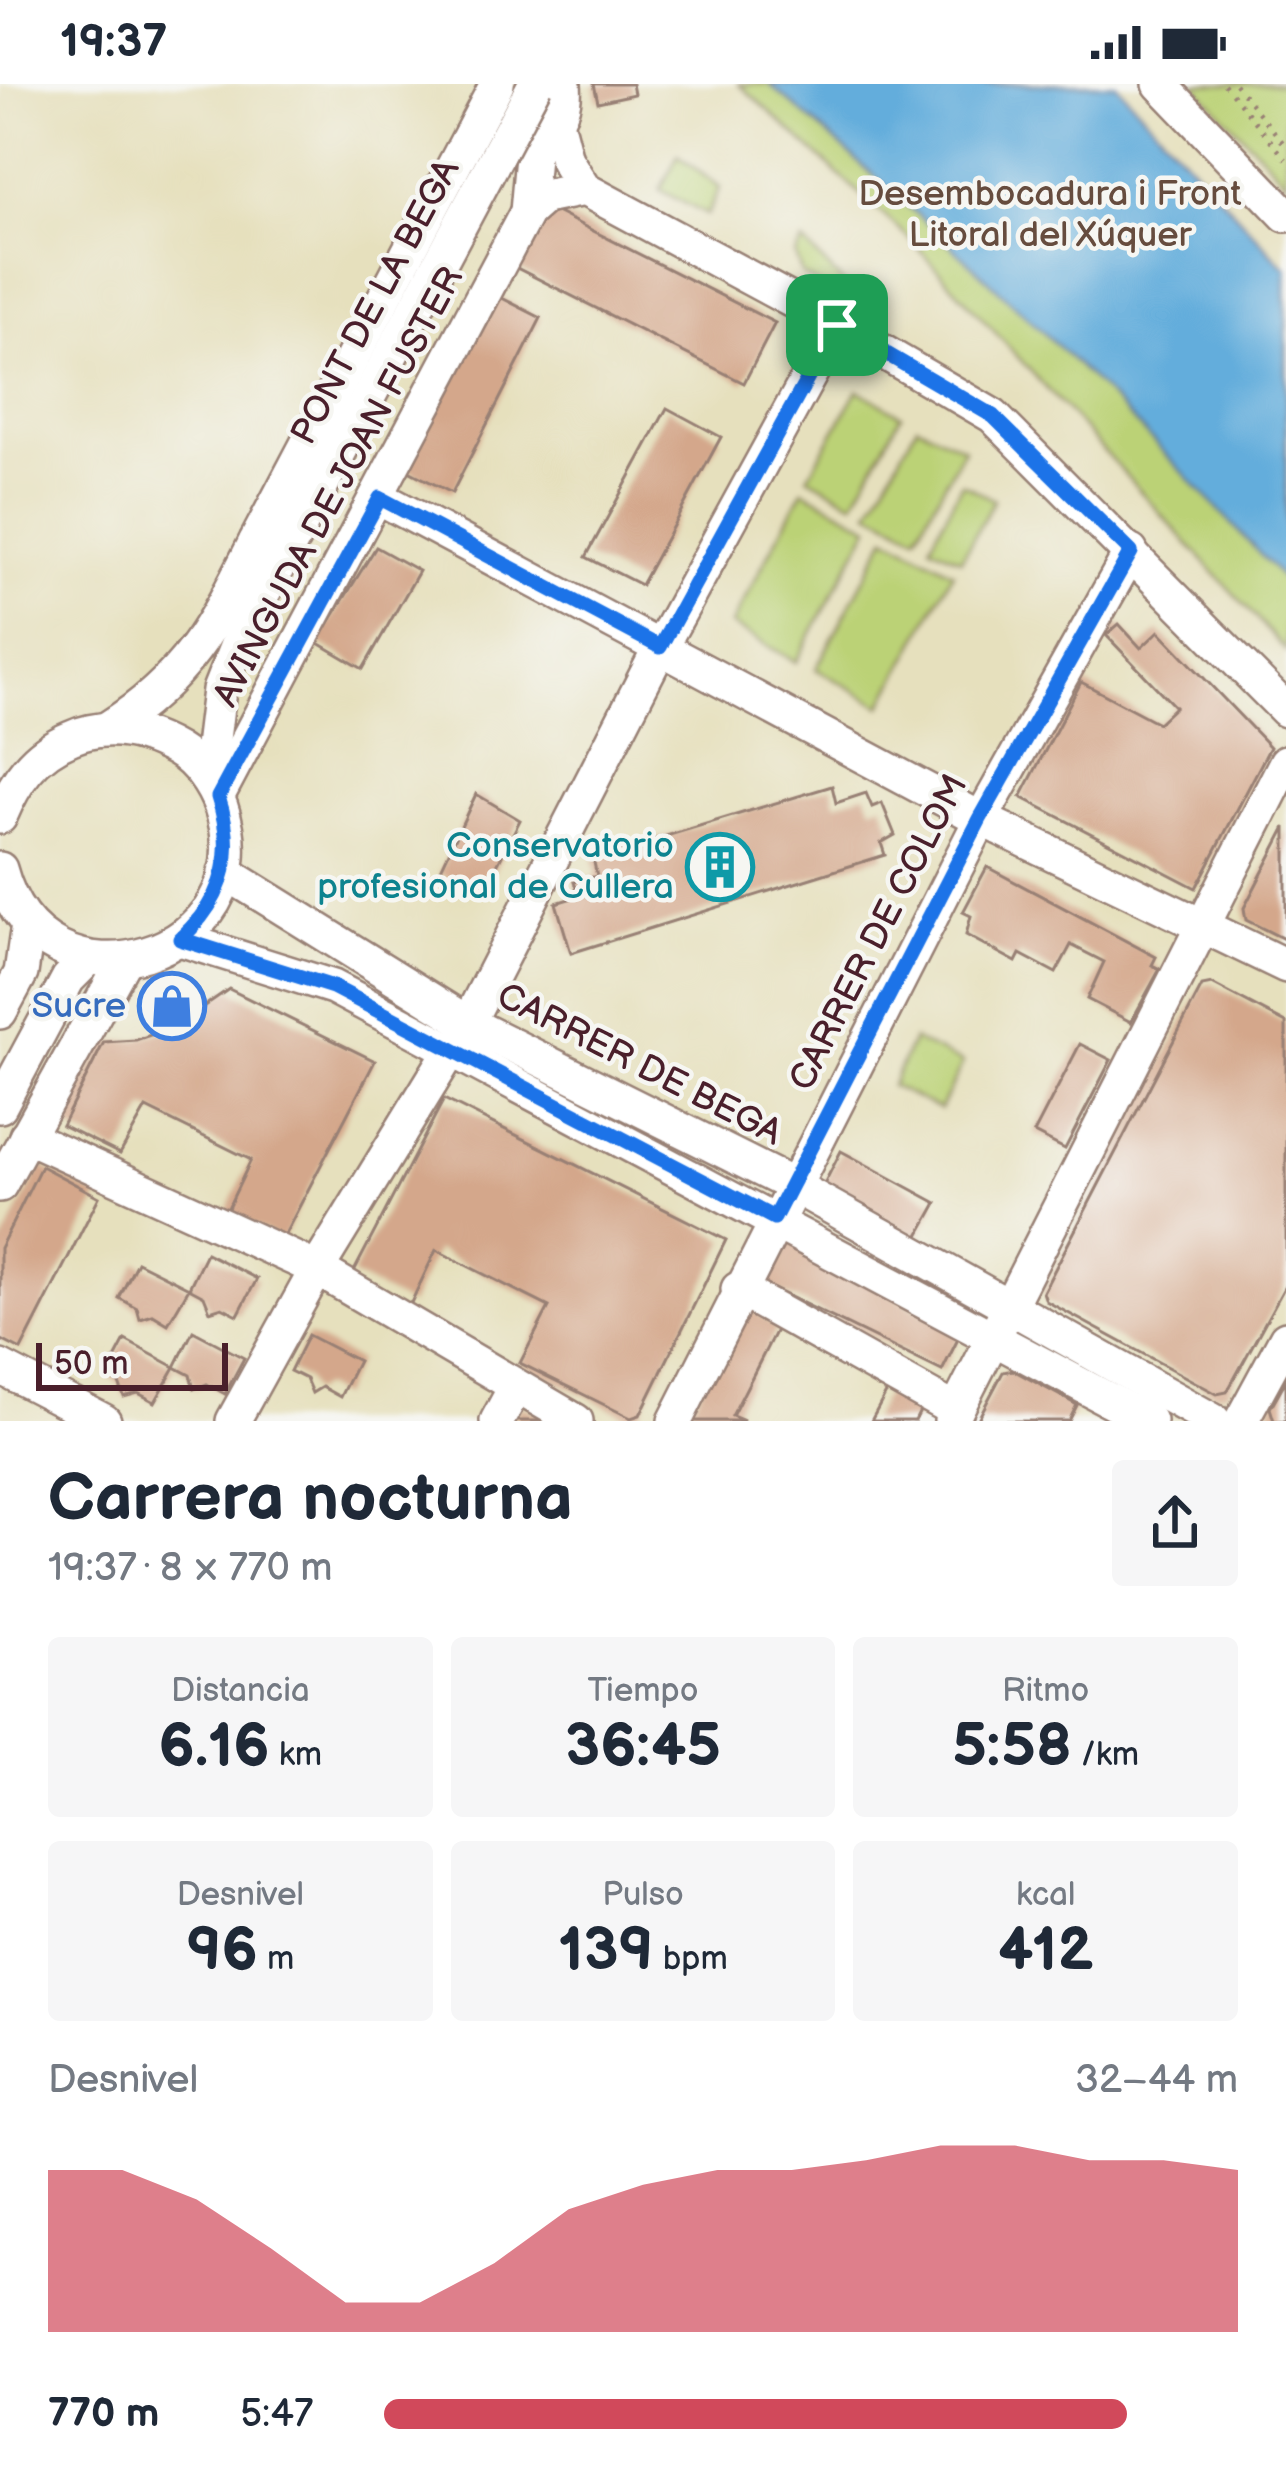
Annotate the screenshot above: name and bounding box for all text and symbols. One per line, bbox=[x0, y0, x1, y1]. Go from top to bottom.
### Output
text: 19:37 bbox=[60, 15, 167, 70]
street label: PONT DE LA BEGA bbox=[283, 152, 469, 452]
park label: Desembocadura i Front Litoral del Xúquer bbox=[858, 173, 1242, 257]
street label: AVINGUDA DE JOAN FUSTER bbox=[205, 260, 473, 714]
pin bbox=[786, 274, 888, 376]
icon: arrive bbox=[804, 292, 870, 358]
street label: CARRER DE COLOM bbox=[781, 768, 977, 1098]
place label: Conservatorio profesional de Cullera bbox=[317, 825, 674, 909]
building icon: Conservatorio profesional de Cullera bbox=[685, 832, 755, 902]
shop icon: Sucre bbox=[137, 971, 207, 1041]
street label: CARRER DE BEGA bbox=[489, 975, 789, 1155]
place label: Sucre bbox=[31, 985, 126, 1028]
scale bar bbox=[36, 1337, 228, 1390]
text: 50 m bbox=[54, 1344, 129, 1384]
text: Carrera nocturna bbox=[48, 1460, 573, 1539]
button: share bbox=[1112, 1460, 1238, 1586]
text: 19:37 · 8 × 770 m bbox=[48, 1545, 332, 1592]
text: Distancia bbox=[171, 1671, 310, 1711]
text: Tiempo bbox=[587, 1671, 699, 1711]
text: Ritmo bbox=[1002, 1671, 1089, 1711]
text: 6.16 bbox=[159, 1711, 270, 1783]
text: 36:45 bbox=[565, 1711, 721, 1783]
text: 5:58 bbox=[952, 1711, 1072, 1783]
text: km bbox=[270, 1735, 322, 1775]
text: /km bbox=[1072, 1735, 1139, 1775]
text: Desnivel bbox=[177, 1875, 304, 1915]
text: Pulso bbox=[602, 1875, 684, 1915]
text: kcal bbox=[1016, 1875, 1075, 1915]
text: 96 bbox=[186, 1915, 258, 1987]
text: 139 bbox=[558, 1915, 654, 1987]
text: 412 bbox=[998, 1915, 1093, 1987]
text: m bbox=[258, 1939, 294, 1979]
text: bpm bbox=[654, 1939, 728, 1979]
text: Desnivel bbox=[48, 2057, 198, 2104]
text: 32–44 m bbox=[1075, 2057, 1238, 2104]
text: 770 m bbox=[48, 2391, 159, 2438]
text: 5:47 bbox=[240, 2391, 313, 2438]

